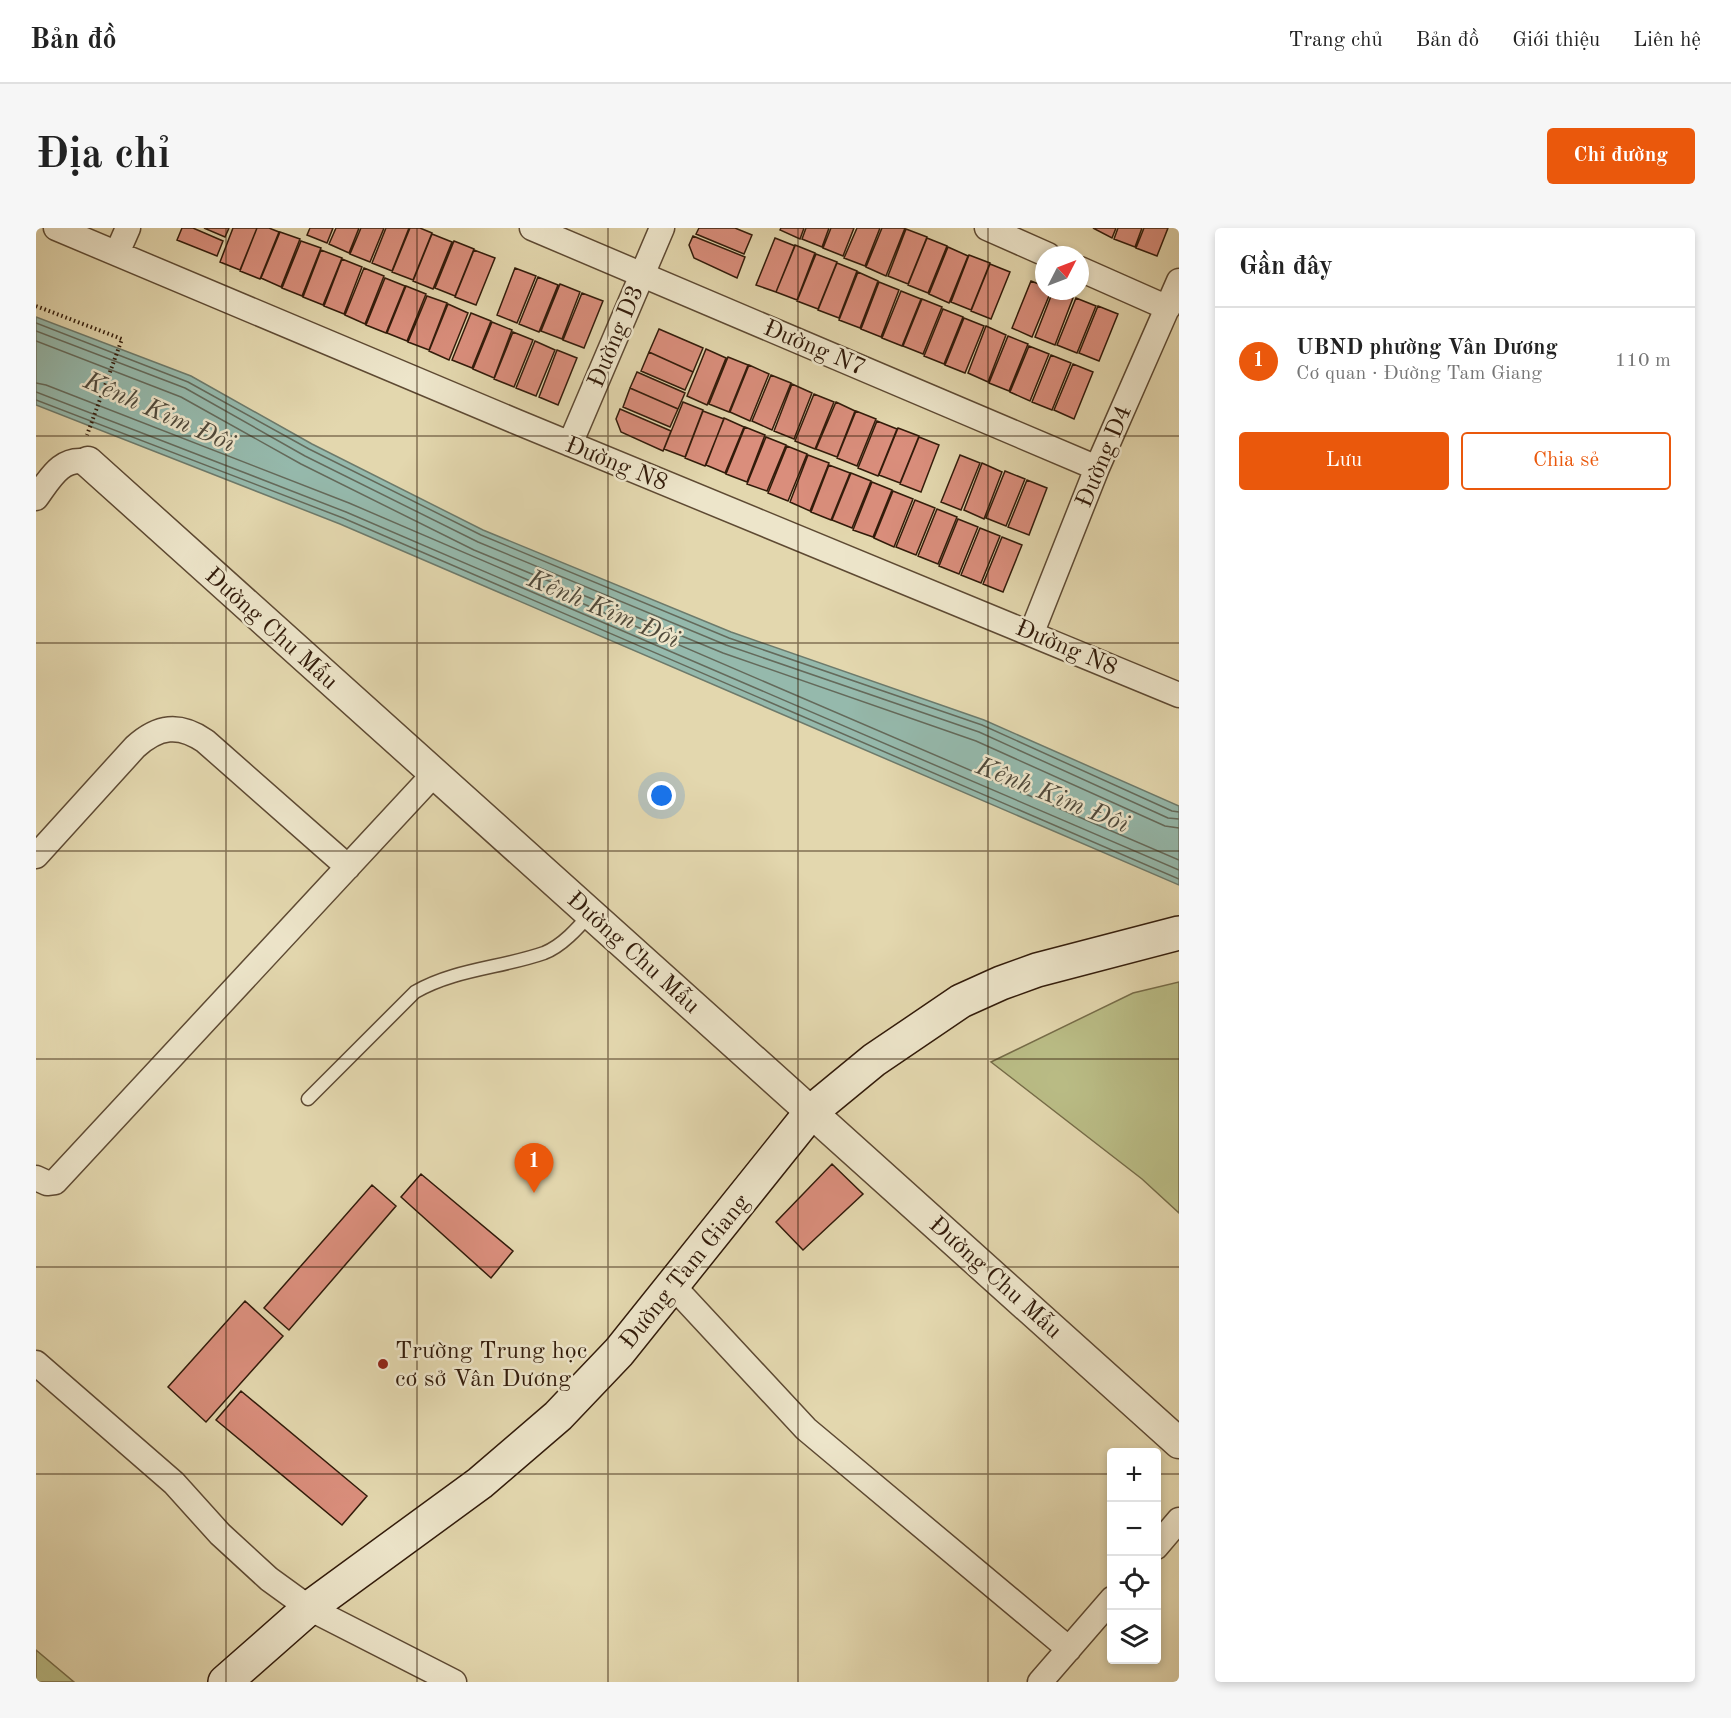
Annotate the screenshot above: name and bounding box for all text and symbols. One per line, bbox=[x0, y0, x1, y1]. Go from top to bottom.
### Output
text: Bản đồ bbox=[30, 27, 117, 55]
text: Trang chủ bbox=[1288, 30, 1383, 51]
text: Bản đồ bbox=[1416, 30, 1479, 51]
text: Giới thiệu bbox=[1512, 30, 1600, 51]
text: Liên hệ bbox=[1633, 30, 1701, 51]
button: Chỉ đường bbox=[1547, 128, 1695, 184]
text: Địa chỉ bbox=[36, 135, 170, 177]
north arrow bbox=[1035, 246, 1089, 300]
text: Gần đây bbox=[1239, 254, 1333, 280]
street label: Đường D3 bbox=[585, 282, 649, 391]
street label: Đường N7 bbox=[760, 317, 869, 381]
text: UBND phường Vân Dương bbox=[1296, 337, 1558, 359]
text: 1 bbox=[1253, 351, 1264, 371]
text: 110 m bbox=[1615, 351, 1671, 371]
text: Cơ quan · Đường Tam Giang bbox=[1296, 364, 1542, 384]
water label: Kênh Kim Đôi bbox=[79, 367, 239, 458]
street label: Đường D4 bbox=[1073, 402, 1137, 511]
button: Lưu bbox=[1239, 432, 1449, 490]
button: Chia sẻ bbox=[1461, 432, 1671, 490]
street label: Đường N8 bbox=[562, 433, 671, 496]
street label: Đường Chu Mẫu bbox=[200, 562, 343, 695]
water label: Kênh Kim Đôi bbox=[522, 566, 683, 654]
street label: Đường N8 bbox=[1012, 617, 1121, 681]
water label: Kênh Kim Đôi bbox=[971, 753, 1133, 838]
your location bbox=[647, 781, 676, 810]
street label: Đường Chu Mẫu bbox=[562, 886, 705, 1019]
pin: 1 bbox=[514, 1144, 554, 1193]
street label: Đường Tam Giang bbox=[616, 1191, 755, 1354]
street label: Đường Chu Mẫu bbox=[924, 1211, 1067, 1344]
place label: Trường Trung học cơ sở Vân Dương bbox=[395, 1340, 587, 1392]
marker: Trường Trung học cơ sở Vân Dương bbox=[376, 1357, 390, 1371]
map controls bbox=[1107, 1448, 1161, 1664]
button: + bbox=[1107, 1448, 1161, 1502]
button: − bbox=[1107, 1502, 1161, 1556]
button: locate bbox=[1107, 1556, 1161, 1610]
button: layers bbox=[1107, 1610, 1161, 1664]

